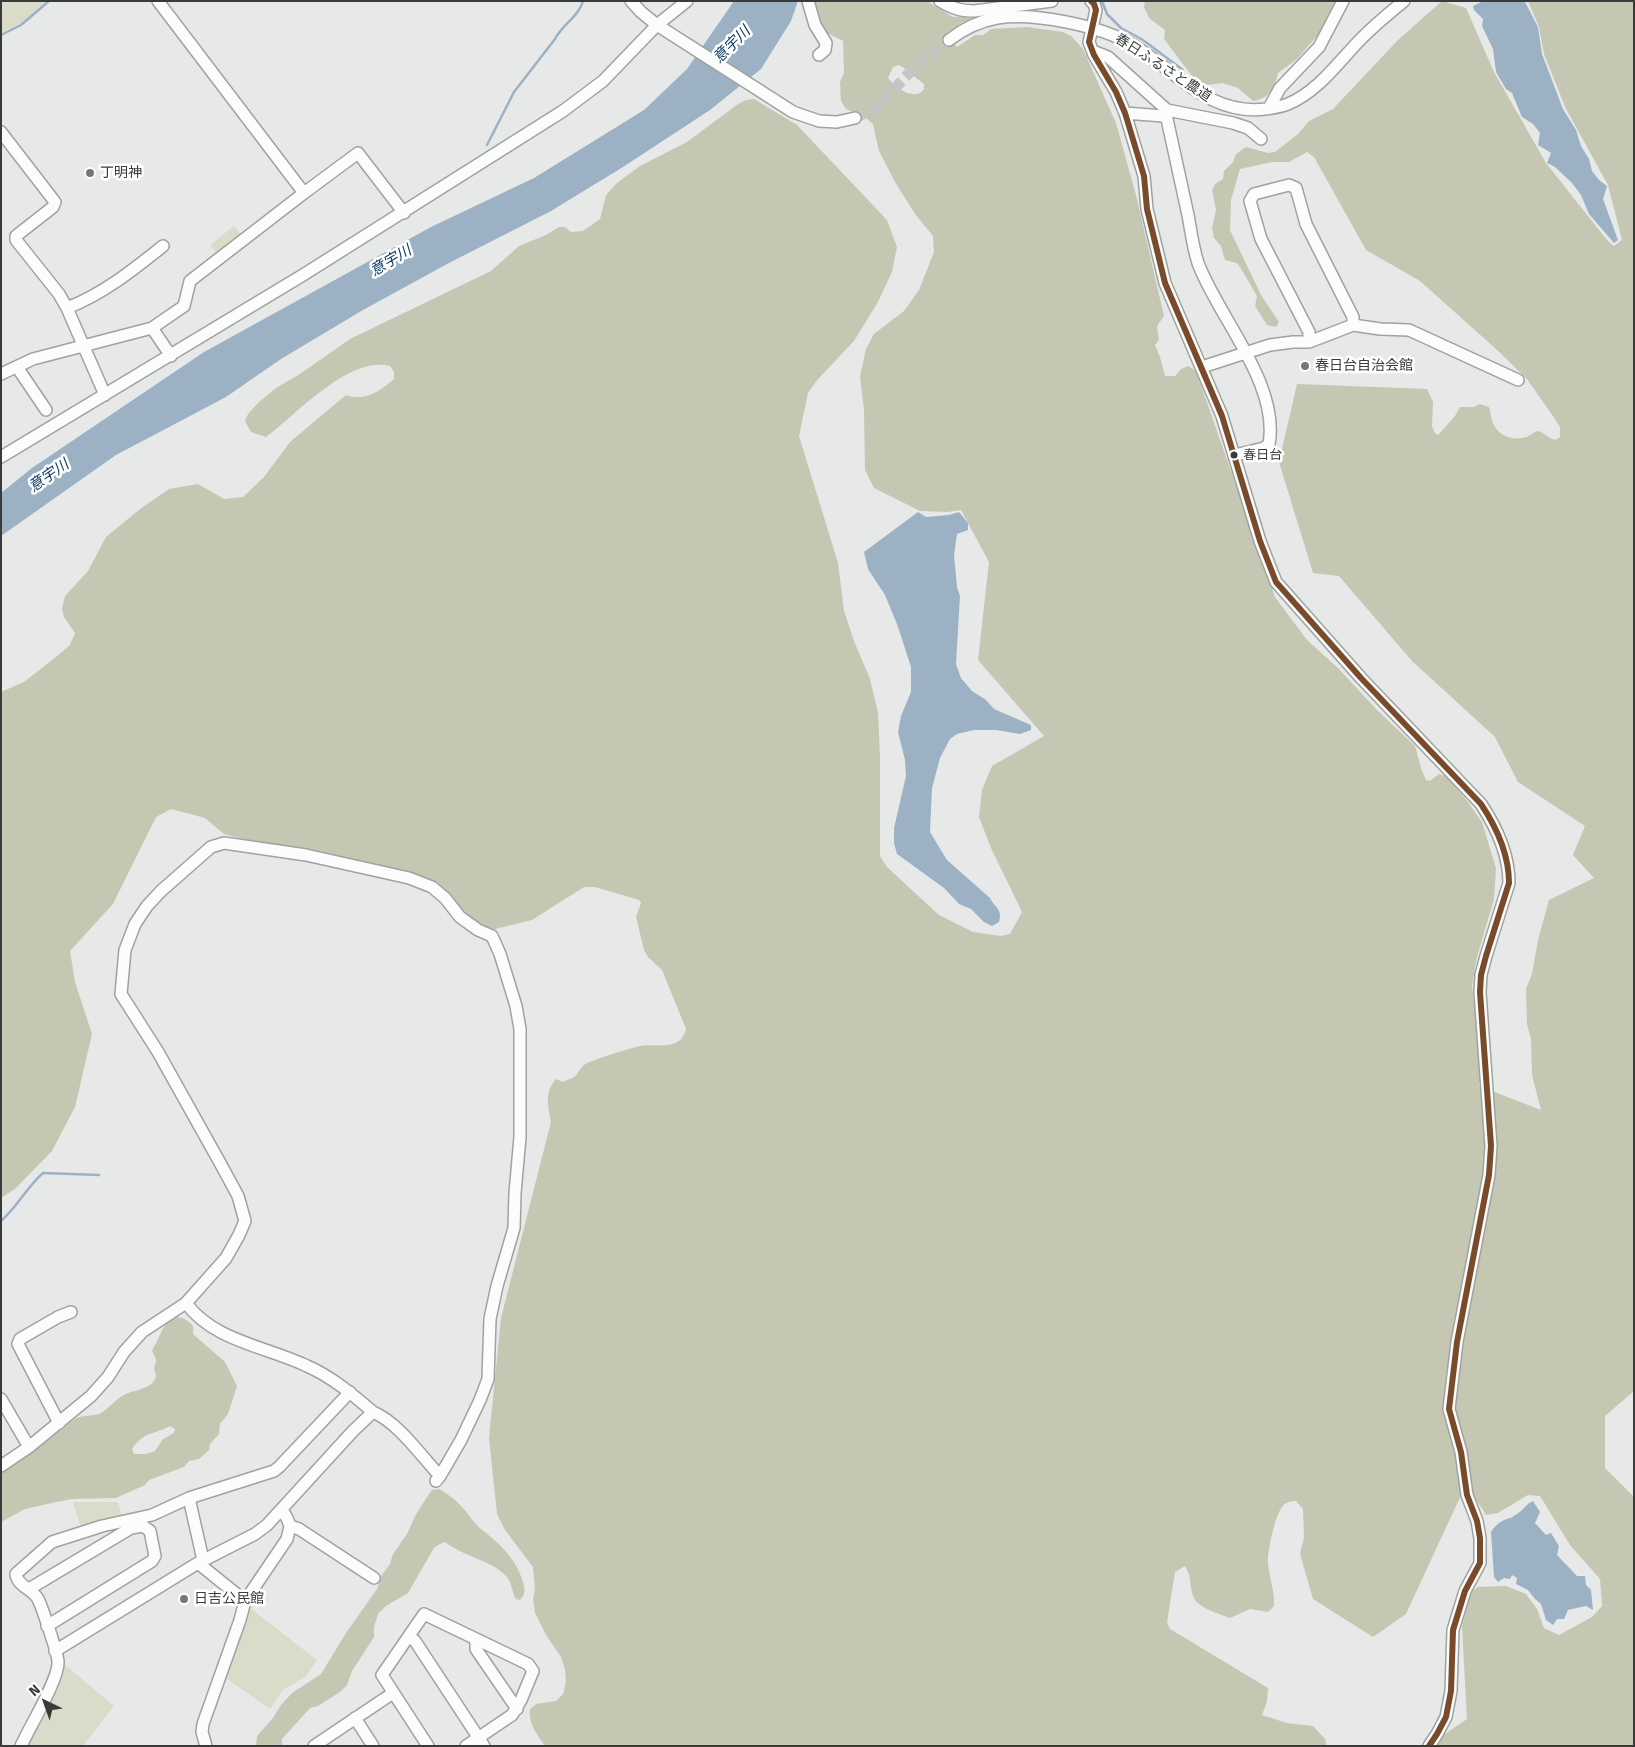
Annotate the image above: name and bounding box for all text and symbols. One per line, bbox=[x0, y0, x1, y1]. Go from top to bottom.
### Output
water label: 意宇川 bbox=[710, 23, 754, 67]
street label: 春日ふるさと農道 bbox=[1111, 30, 1215, 106]
place label: 丁明神 bbox=[100, 165, 142, 181]
marker: 丁明神 bbox=[84, 167, 96, 179]
water label: 意宇川 bbox=[367, 242, 415, 280]
place label: 春日台自治会館 bbox=[1315, 358, 1413, 374]
marker: 春日台自治会館 bbox=[1299, 360, 1311, 372]
place label: 春日台 bbox=[1243, 447, 1282, 463]
marker: 春日台 bbox=[1229, 450, 1239, 460]
water label: 意宇川 bbox=[25, 456, 73, 496]
place label: 日吉公民館 bbox=[194, 1591, 264, 1607]
marker: 日吉公民館 bbox=[178, 1593, 190, 1605]
north arrow bbox=[20, 1677, 70, 1727]
text: N bbox=[25, 1681, 44, 1700]

